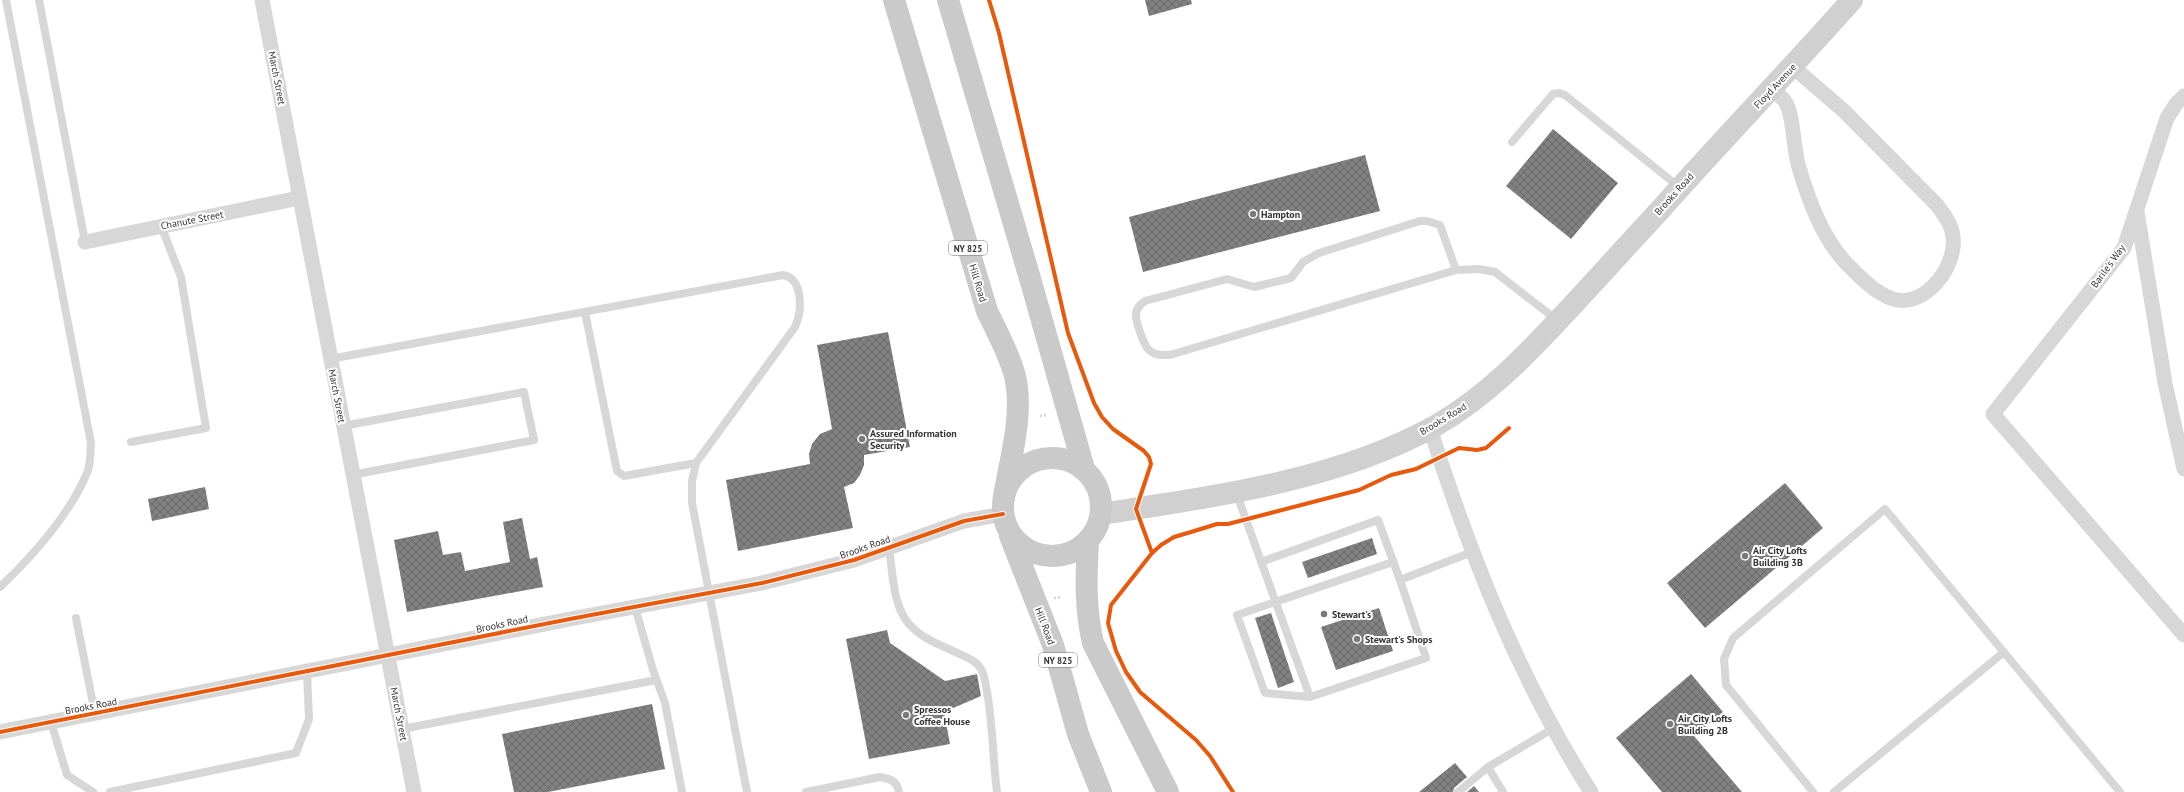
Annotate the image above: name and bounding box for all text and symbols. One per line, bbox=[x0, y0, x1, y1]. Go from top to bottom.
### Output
street label: March Street bbox=[265, 50, 289, 107]
street label: Floyd Avenue bbox=[1751, 61, 1799, 111]
street label: Brooks Road bbox=[1652, 170, 1696, 218]
street label: Chanute Street bbox=[160, 207, 225, 232]
place label: Hampton bbox=[1261, 208, 1300, 221]
marker: Hampton bbox=[1248, 209, 1258, 219]
road number: NY 825 bbox=[949, 241, 987, 255]
street label: Barile's Way bbox=[2088, 241, 2128, 290]
street label: Hill Road bbox=[966, 262, 990, 304]
street label: March Street bbox=[325, 368, 349, 425]
street label: Brooks Road bbox=[1417, 400, 1469, 438]
place label: Assured Information Security bbox=[870, 427, 957, 452]
marker: Assured Information Security bbox=[857, 434, 867, 444]
street label: Brooks Road bbox=[838, 532, 892, 562]
place label: Air City Lofts Building 3B bbox=[1753, 544, 1807, 569]
marker: Air City Lofts Building 3B bbox=[1740, 551, 1750, 561]
street label: Hill Road bbox=[1032, 605, 1058, 647]
place label: Stewart's bbox=[1332, 608, 1371, 621]
marker: Stewart's bbox=[1319, 609, 1329, 619]
street label: Brooks Road bbox=[475, 612, 529, 636]
place label: Stewart's Shops bbox=[1365, 633, 1432, 646]
marker: Stewart's Shops bbox=[1352, 634, 1362, 644]
road number: NY 825 bbox=[1039, 653, 1077, 667]
street label: March Street bbox=[387, 686, 411, 743]
street label: Brooks Road bbox=[64, 695, 118, 717]
place label: Spressos Coffee House bbox=[914, 703, 970, 728]
marker: Spressos Coffee House bbox=[901, 710, 911, 720]
place label: Air City Lofts Building 2B bbox=[1678, 712, 1732, 737]
marker: Air City Lofts Building 2B bbox=[1665, 719, 1675, 729]

